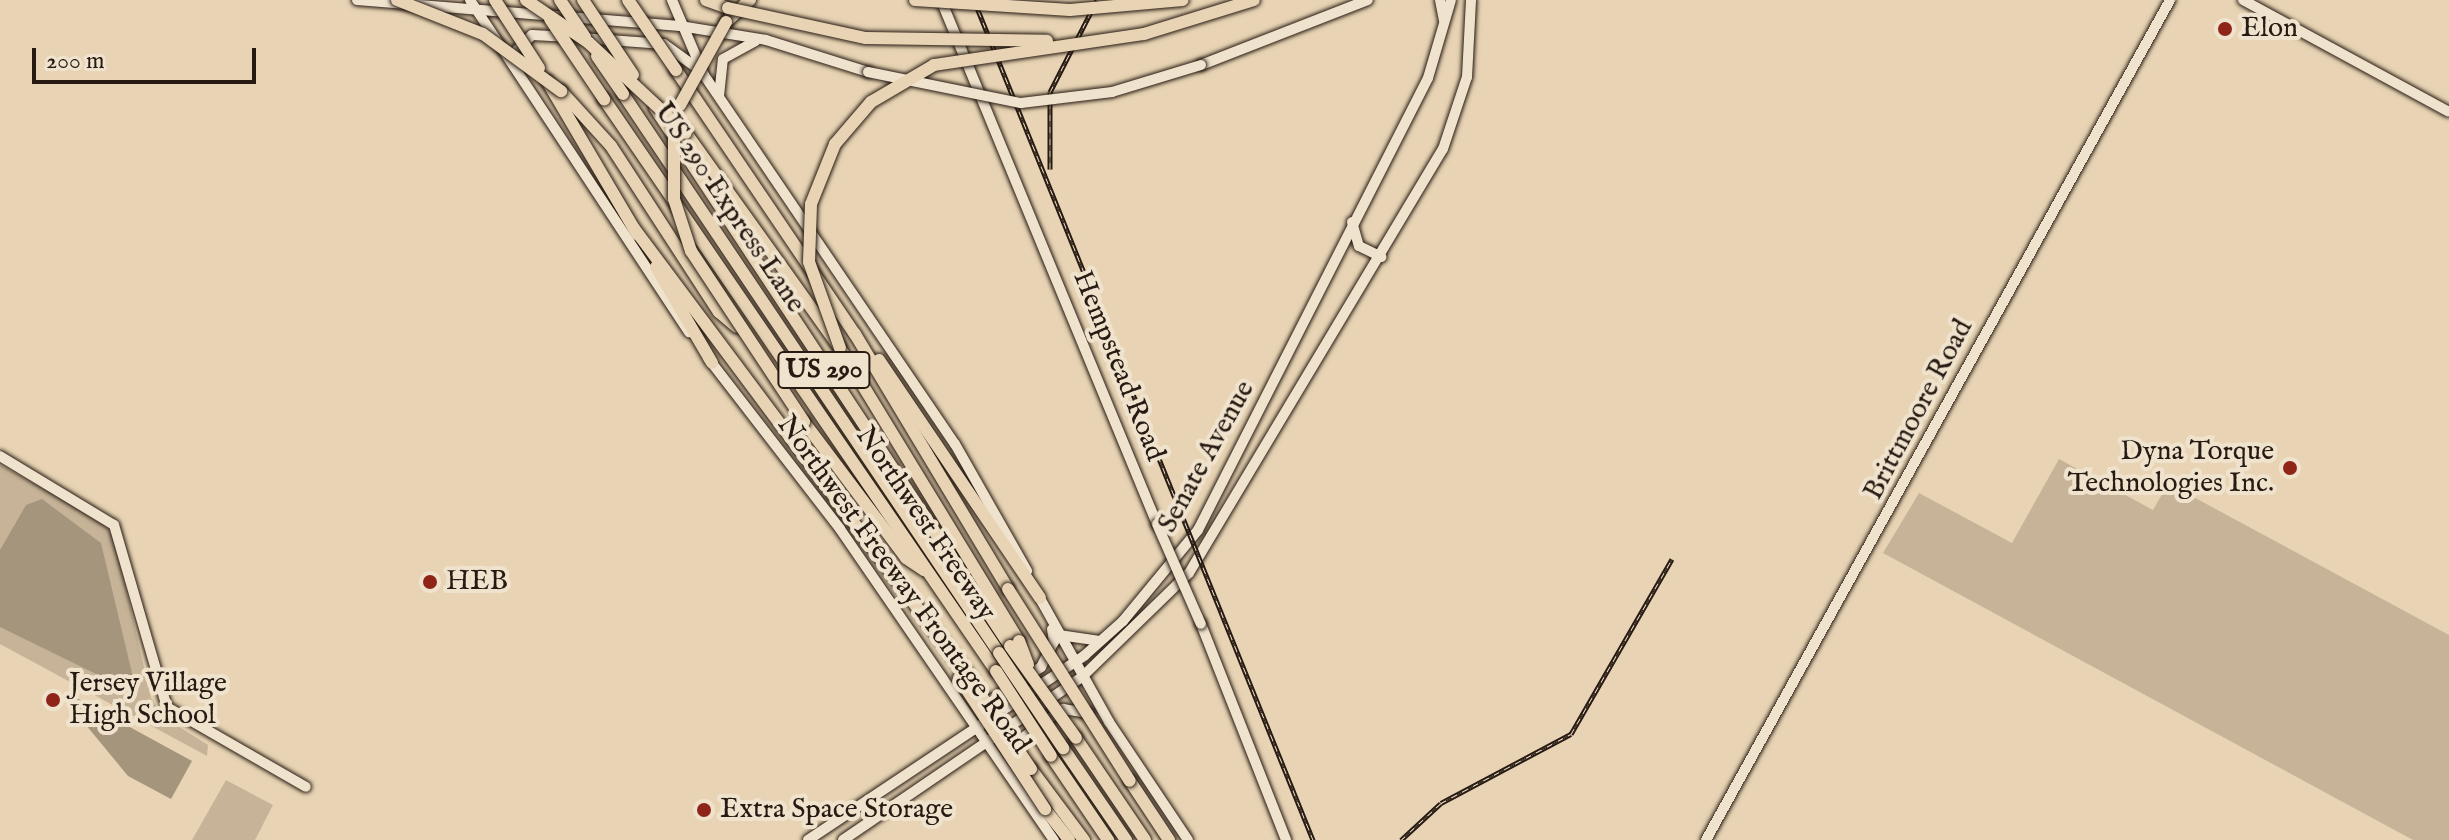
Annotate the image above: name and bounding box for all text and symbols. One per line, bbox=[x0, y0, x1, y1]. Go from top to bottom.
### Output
place label: Elon bbox=[2241, 12, 2298, 46]
marker: Elon bbox=[2216, 20, 2234, 38]
scale bar bbox=[36, 32, 260, 82]
text: 200 m bbox=[46, 46, 105, 77]
street label: US 290 Express Lane bbox=[646, 97, 812, 319]
street label: Hempstead Road bbox=[1065, 266, 1171, 466]
street label: Brittmoore Road bbox=[1857, 314, 1981, 506]
road number: US 290 bbox=[776, 348, 872, 392]
street label: Senate Avenue bbox=[1151, 375, 1263, 539]
street label: Northwest Freeway Frontage Road bbox=[769, 409, 1037, 761]
street label: Northwest Freeway bbox=[848, 421, 1002, 627]
place label: Dyna Torque Technologies Inc. bbox=[2067, 435, 2274, 501]
marker: Dyna Torque Technologies Inc. bbox=[2281, 459, 2299, 477]
place label: HEB bbox=[446, 565, 508, 599]
marker: HEB bbox=[421, 573, 439, 591]
place label: Jersey Village High School bbox=[69, 667, 227, 733]
marker: Jersey Village High School bbox=[44, 691, 62, 709]
place label: Extra Space Storage bbox=[720, 793, 953, 827]
marker: Extra Space Storage bbox=[695, 801, 713, 819]

